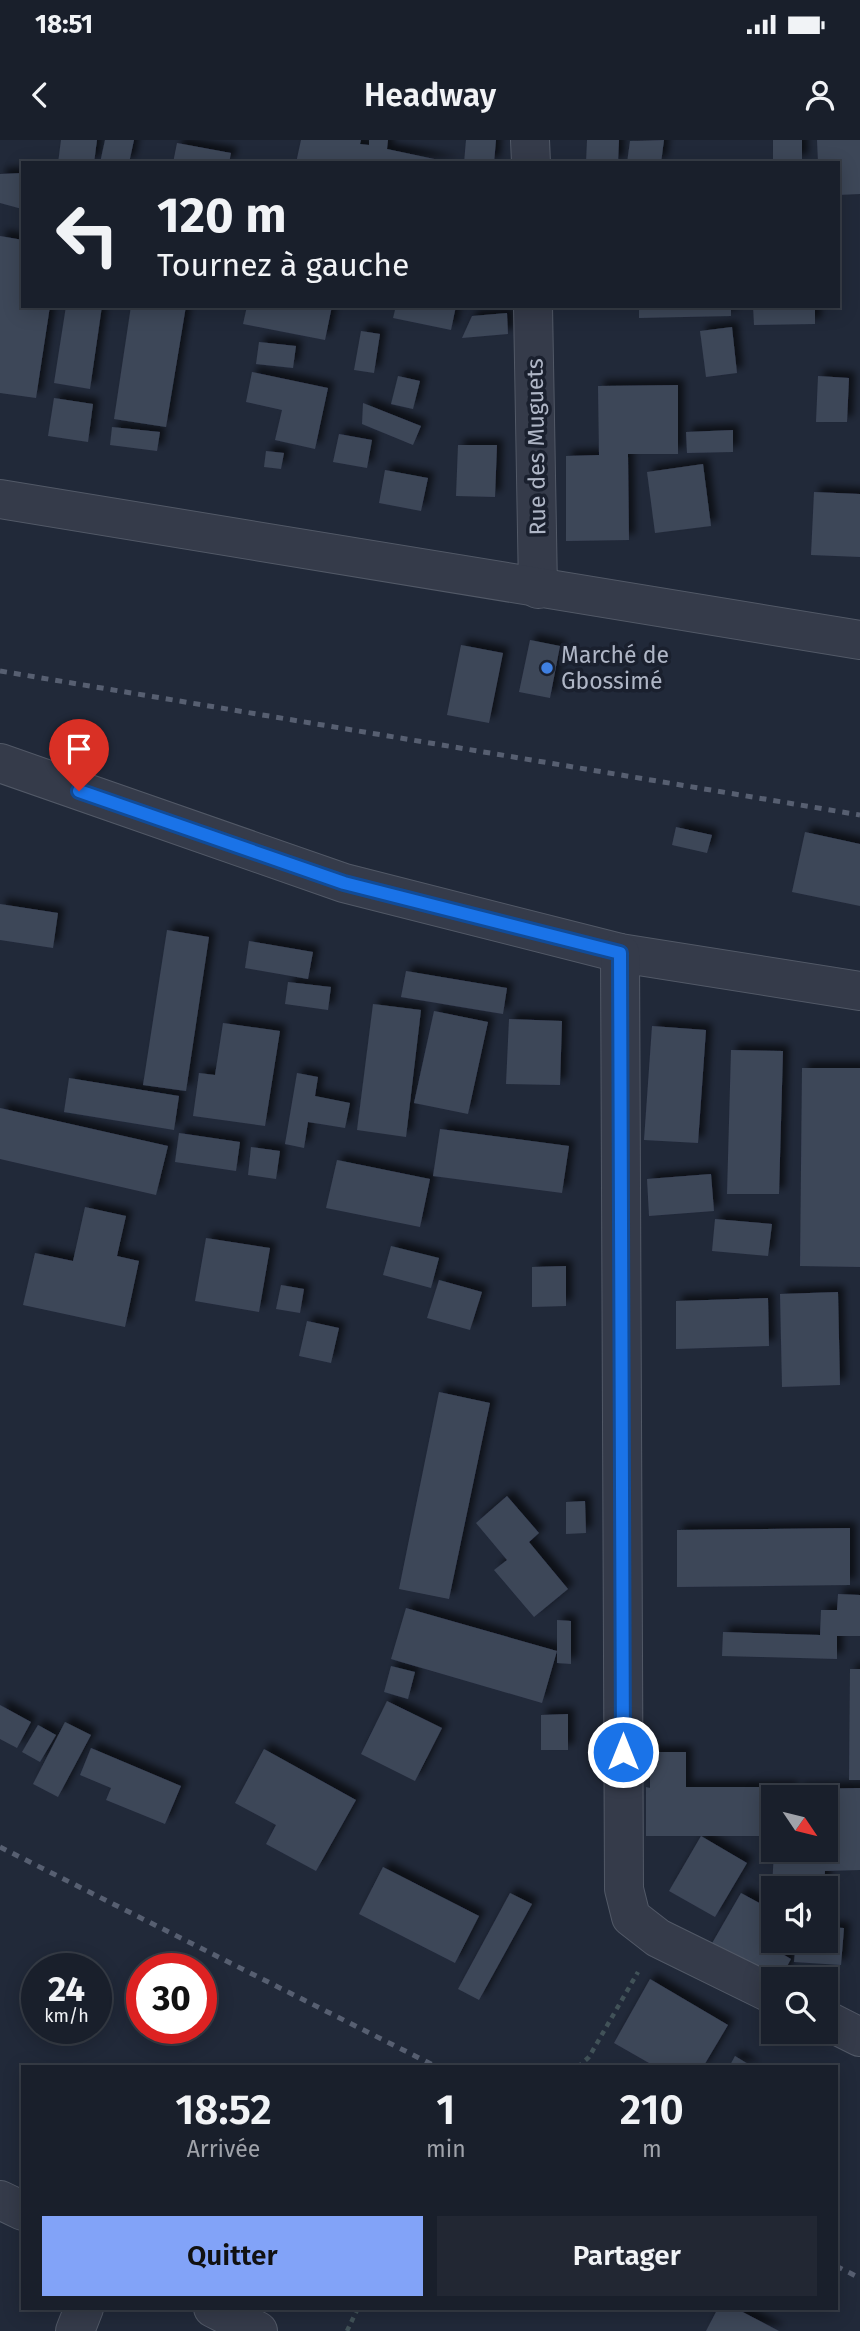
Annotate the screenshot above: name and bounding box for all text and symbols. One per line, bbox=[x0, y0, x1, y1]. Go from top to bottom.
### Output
text: 18:51 bbox=[35, 9, 93, 40]
icon: back bbox=[21, 76, 59, 114]
text: Headway bbox=[364, 76, 496, 114]
icon: person bbox=[801, 76, 839, 114]
text: 120 m bbox=[157, 186, 287, 245]
icon: left bbox=[42, 189, 133, 280]
text: Tournez à gauche bbox=[157, 246, 409, 284]
street label: Rue des Muguets bbox=[520, 358, 552, 536]
place label: Marché de Gbossimé bbox=[561, 641, 669, 695]
marker: Marché de Gbossimé bbox=[539, 660, 555, 676]
pin bbox=[49, 719, 109, 791]
icon: arrive bbox=[60, 730, 98, 768]
position arrow bbox=[586, 1715, 660, 1789]
north arrow bbox=[761, 1785, 838, 1862]
map controls bbox=[761, 1785, 838, 2044]
button: sound bbox=[761, 1876, 838, 1953]
speed limit sign: 30 bbox=[126, 1953, 217, 2044]
button: search bbox=[761, 1967, 838, 2044]
text: 24 bbox=[48, 1968, 85, 2010]
text: km/h bbox=[44, 2005, 89, 2027]
text: 18:52 bbox=[175, 2085, 272, 2135]
text: 1 bbox=[436, 2085, 455, 2135]
text: 210 bbox=[620, 2085, 684, 2135]
text: Arrivée bbox=[187, 2135, 260, 2163]
text: min bbox=[426, 2135, 466, 2163]
text: m bbox=[642, 2135, 662, 2163]
button: Quitter bbox=[42, 2216, 423, 2296]
button: Partager bbox=[437, 2216, 817, 2296]

